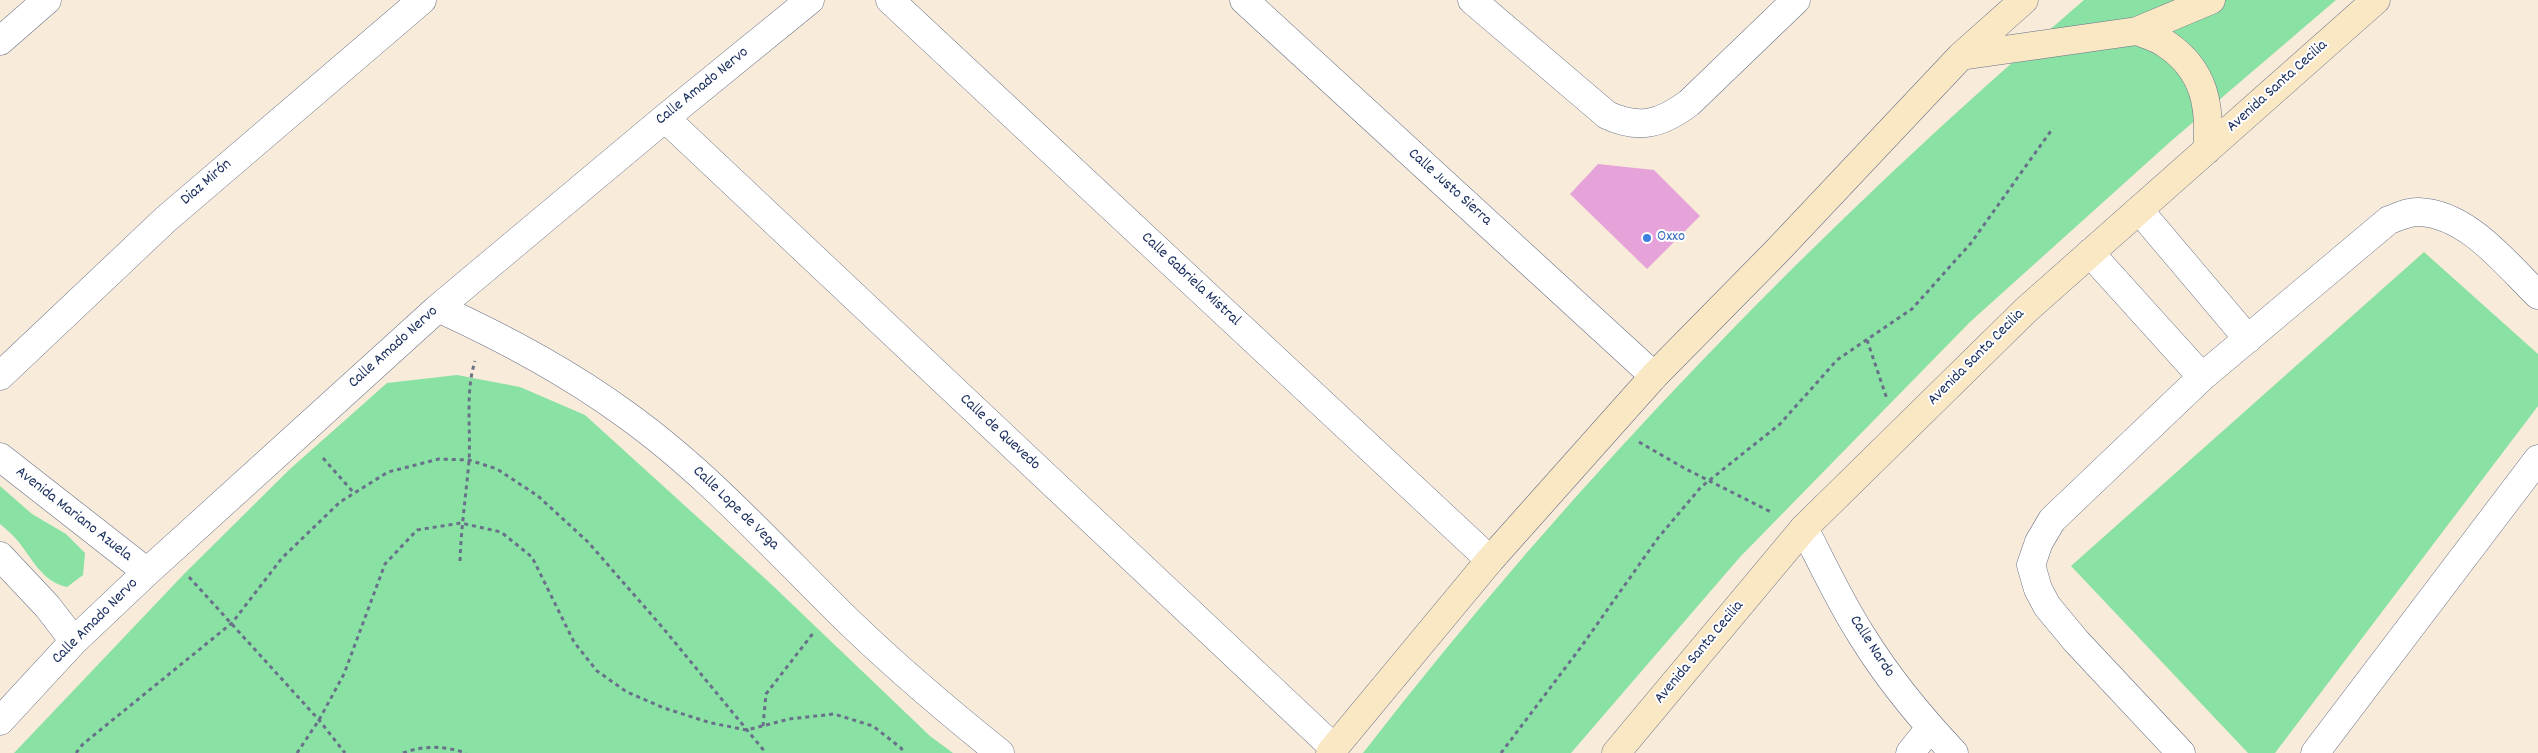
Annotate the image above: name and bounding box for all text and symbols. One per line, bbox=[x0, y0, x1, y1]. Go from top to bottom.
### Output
street label: Avenida Santa Cecilia bbox=[2224, 37, 2332, 137]
street label: Calle Amado Nervo bbox=[653, 44, 753, 130]
street label: Calle Justo Sierra bbox=[1403, 145, 1495, 231]
street label: Diaz Mirón bbox=[178, 156, 236, 210]
place label: Oxxo bbox=[1657, 228, 1685, 248]
street label: Calle Gabriela Mistral bbox=[1136, 229, 1244, 331]
marker: Oxxo bbox=[1641, 232, 1653, 244]
street label: Calle Amado Nervo bbox=[345, 303, 443, 393]
street label: Avenida Santa Cecilia bbox=[1925, 306, 2029, 410]
street label: Calle de Quevedo bbox=[955, 391, 1043, 475]
street label: Avenida Mariano Azuela bbox=[11, 463, 135, 567]
street label: Calle Lope de Vega bbox=[688, 463, 782, 555]
street label: Calle Amado Nervo bbox=[49, 575, 143, 669]
street label: Avenida Santa Cecilia bbox=[1651, 597, 1749, 709]
street label: Calle Nardo bbox=[1844, 613, 1898, 681]

